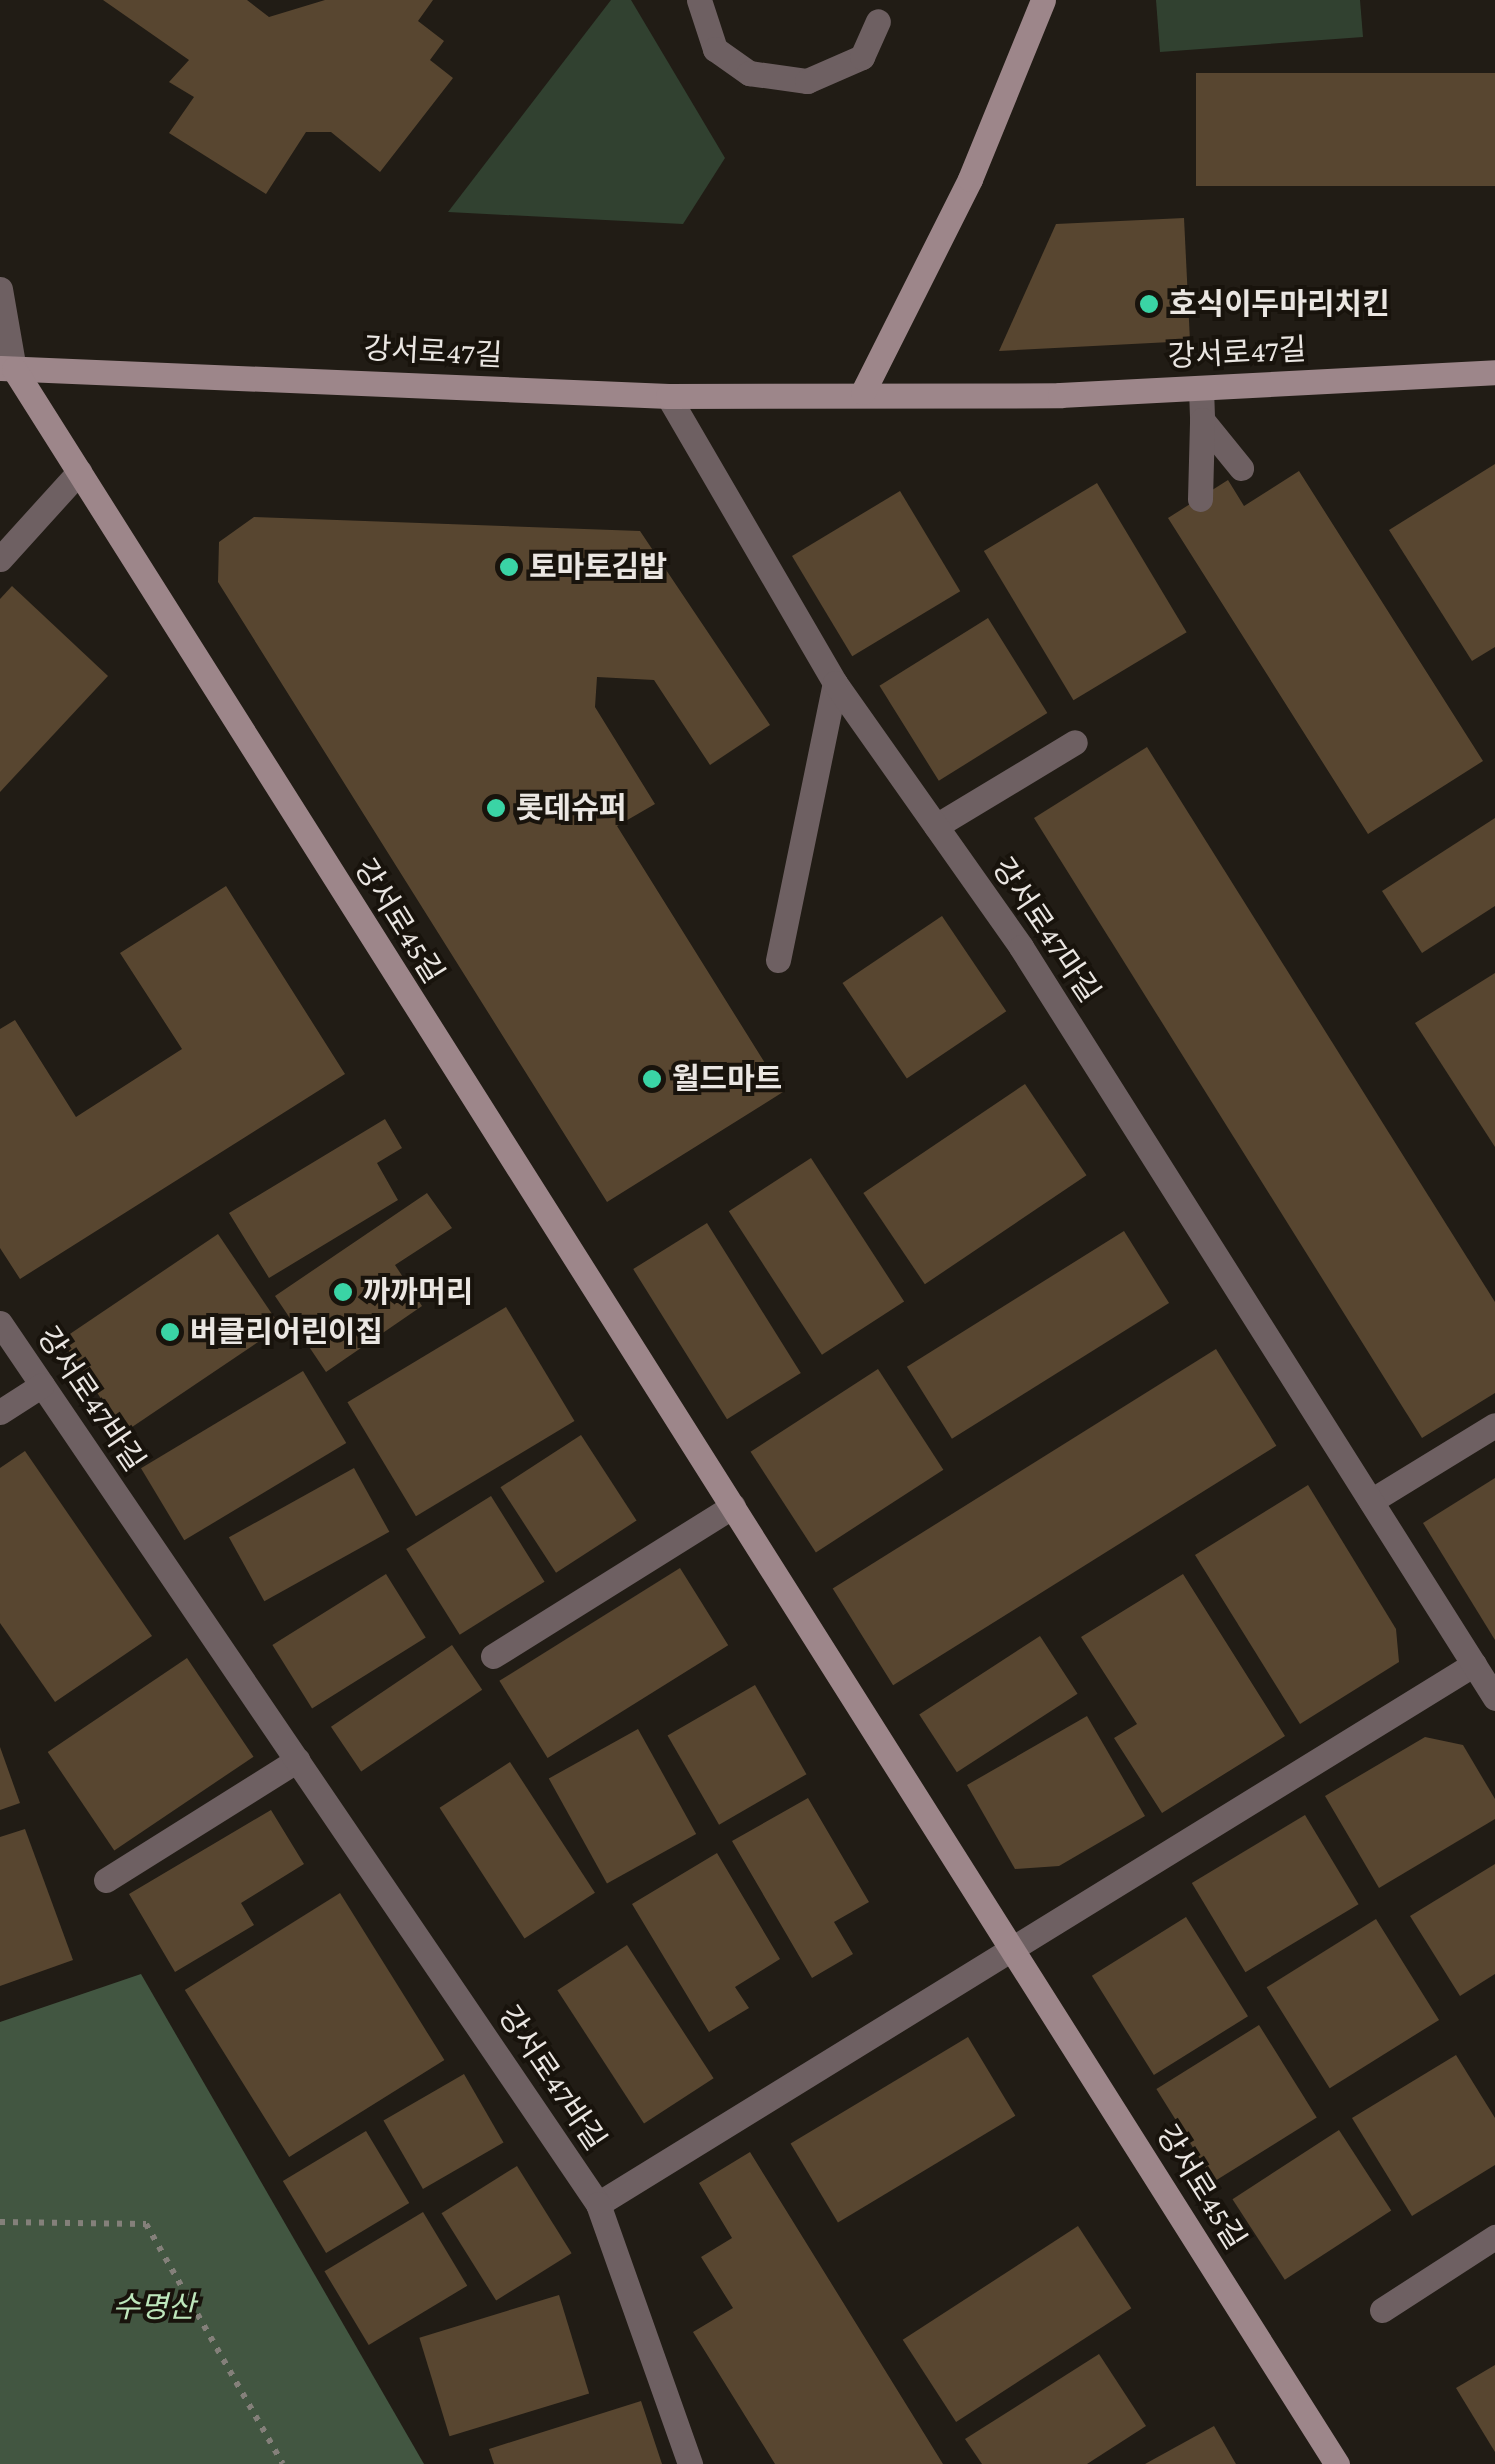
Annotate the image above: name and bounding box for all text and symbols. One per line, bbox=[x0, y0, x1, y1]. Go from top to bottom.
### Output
place label: 호식이두마리치킨 bbox=[1169, 286, 1390, 322]
marker: 호식이두마리치킨 bbox=[1138, 293, 1160, 315]
street label: 강서로47길 bbox=[363, 330, 503, 374]
street label: 강서로47길 bbox=[1167, 331, 1307, 375]
place label: 토마토김밥 bbox=[529, 549, 667, 585]
marker: 토마토김밥 bbox=[498, 556, 520, 578]
place label: 롯데슈퍼 bbox=[516, 790, 626, 826]
marker: 롯데슈퍼 bbox=[485, 797, 507, 819]
street label: 강서로47마길 bbox=[985, 851, 1107, 1009]
street label: 강서로45길 bbox=[347, 852, 451, 990]
place label: 월드마트 bbox=[672, 1061, 782, 1097]
marker: 월드마트 bbox=[641, 1068, 663, 1090]
place label: 까까머리 bbox=[363, 1274, 473, 1310]
marker: 까까머리 bbox=[332, 1281, 354, 1303]
place label: 버클리어린이집 bbox=[190, 1314, 383, 1350]
street label: 강서로47바길 bbox=[30, 1320, 152, 1478]
marker: 버클리어린이집 bbox=[159, 1321, 181, 1343]
street label: 강서로47바길 bbox=[491, 1999, 613, 2157]
street label: 강서로45길 bbox=[1149, 2118, 1253, 2256]
park label: 수명산 bbox=[113, 2289, 195, 2325]

